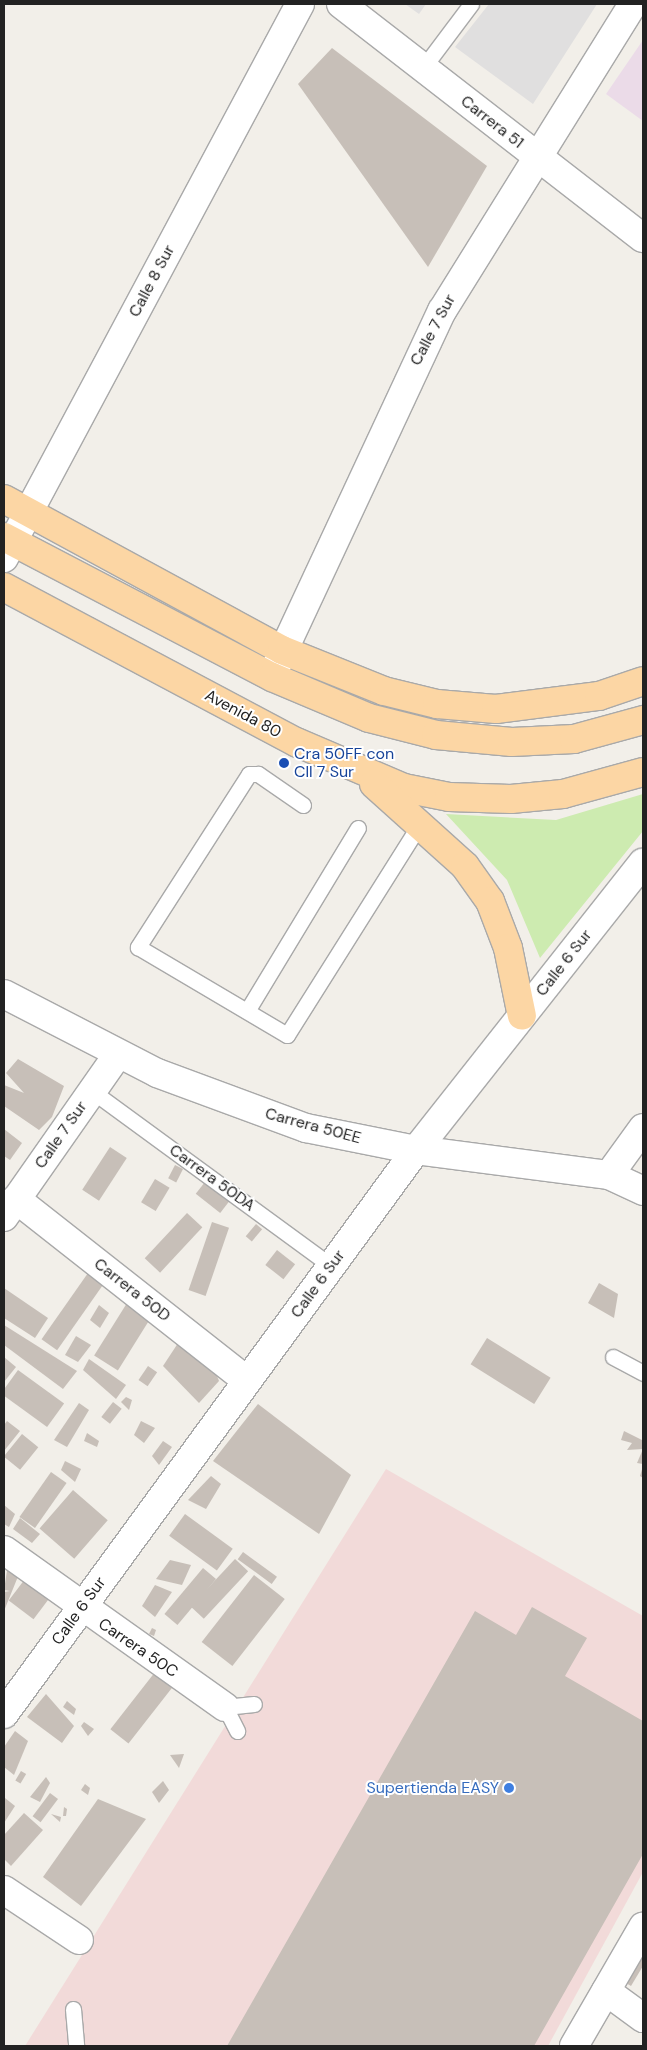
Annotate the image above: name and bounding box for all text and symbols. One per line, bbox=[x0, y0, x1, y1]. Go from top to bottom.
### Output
street label: Carrera 51 bbox=[457, 92, 527, 152]
street label: Calle 8 Sur bbox=[125, 242, 179, 320]
street label: Calle 7 Sur bbox=[406, 291, 460, 369]
street label: Avenida 80 bbox=[202, 686, 284, 742]
place label: Cra 50FF con Cll 7 Sur bbox=[294, 744, 394, 782]
marker: Cra 50FF con Cll 7 Sur bbox=[278, 757, 290, 769]
street label: Calle 6 Sur bbox=[532, 926, 596, 1000]
street label: Calle 7 Sur bbox=[31, 1098, 91, 1172]
street label: Carrera 50EE bbox=[263, 1104, 363, 1148]
street label: Carrera 50DA bbox=[165, 1140, 259, 1216]
street label: Calle 6 Sur bbox=[287, 1246, 349, 1322]
street label: Carrera 50D bbox=[90, 1254, 174, 1326]
street label: Calle 6 Sur bbox=[48, 1573, 110, 1649]
street label: Carrera 50C bbox=[95, 1614, 181, 1682]
place label: Supertienda EASY bbox=[366, 1778, 499, 1798]
marker: Supertienda EASY bbox=[503, 1782, 515, 1794]

